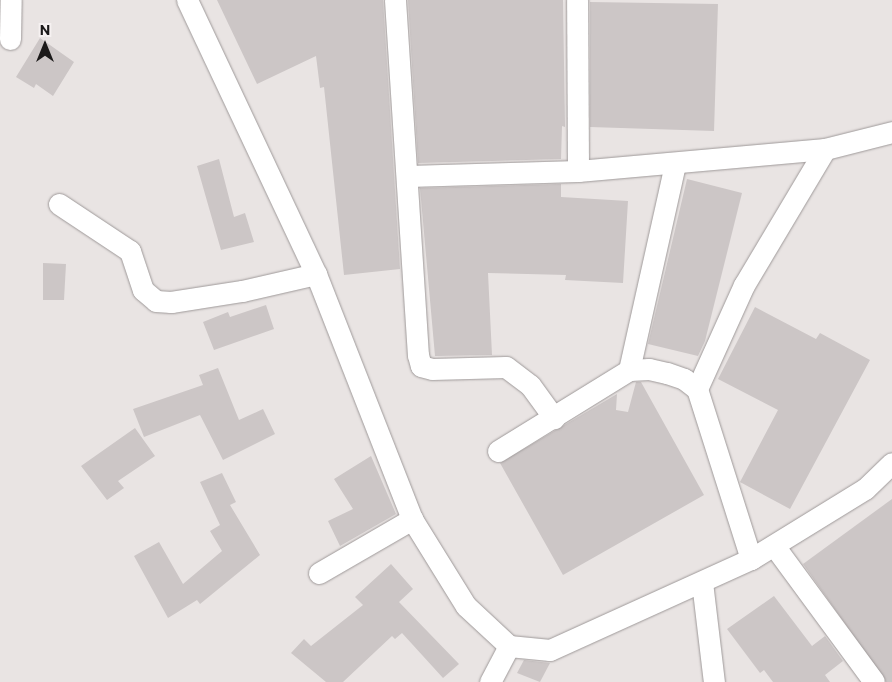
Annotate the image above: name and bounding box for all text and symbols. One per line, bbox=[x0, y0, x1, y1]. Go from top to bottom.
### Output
north arrow bbox=[20, 20, 70, 70]
text: N bbox=[40, 21, 50, 38]

